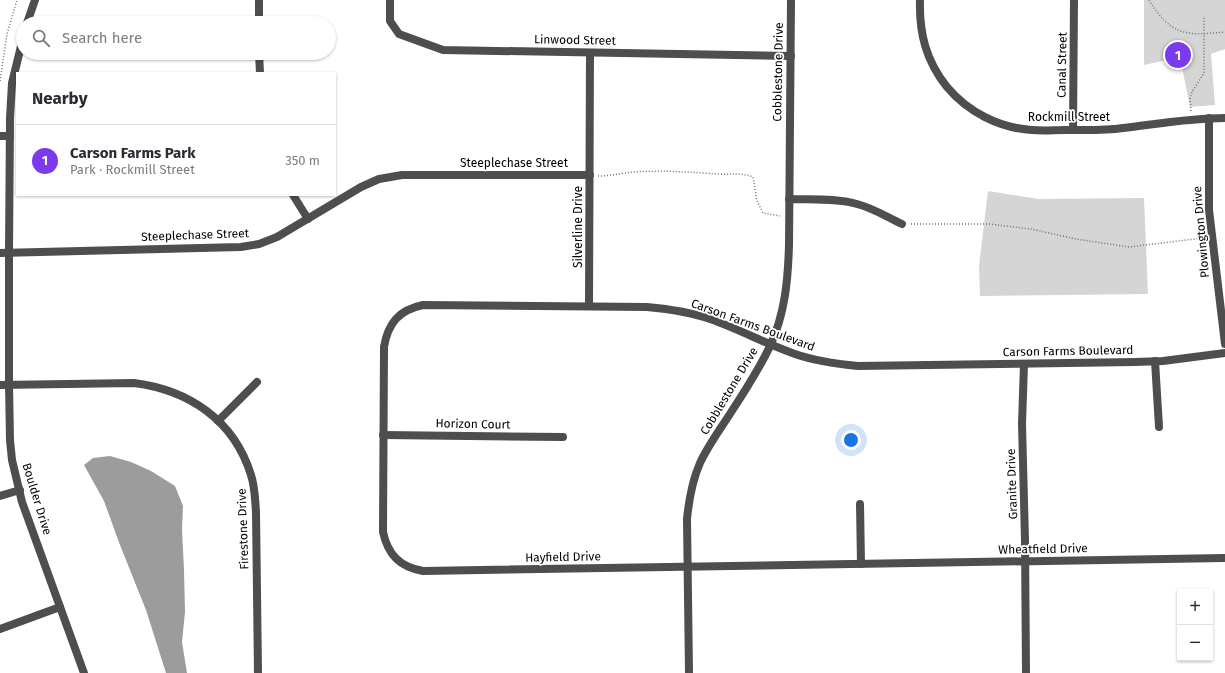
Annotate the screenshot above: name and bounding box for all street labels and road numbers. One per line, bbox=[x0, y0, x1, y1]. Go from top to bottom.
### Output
street label: Cobblestone Drive bbox=[770, 22, 786, 122]
street label: Canal Street bbox=[1054, 31, 1070, 98]
street label: Linwood Street bbox=[534, 32, 617, 48]
street label: Rockmill Street bbox=[1028, 110, 1111, 124]
street label: Steeplechase Street bbox=[460, 156, 569, 170]
street label: Silverline Drive bbox=[571, 186, 585, 268]
street label: Plowington Drive bbox=[1190, 186, 1212, 278]
street label: Steeplechase Street bbox=[141, 226, 250, 244]
street label: Carson Farms Boulevard bbox=[689, 296, 817, 354]
street label: Carson Farms Boulevard bbox=[1003, 343, 1133, 359]
street label: Cobblestone Drive bbox=[697, 345, 761, 437]
street label: Horizon Court bbox=[435, 416, 511, 432]
street label: Granite Drive bbox=[1004, 448, 1020, 520]
street label: Boulder Drive bbox=[19, 461, 55, 537]
street label: Firestone Drive bbox=[235, 488, 251, 570]
street label: Wheatfield Drive bbox=[998, 541, 1088, 557]
street label: Hayfield Drive bbox=[525, 549, 601, 565]

